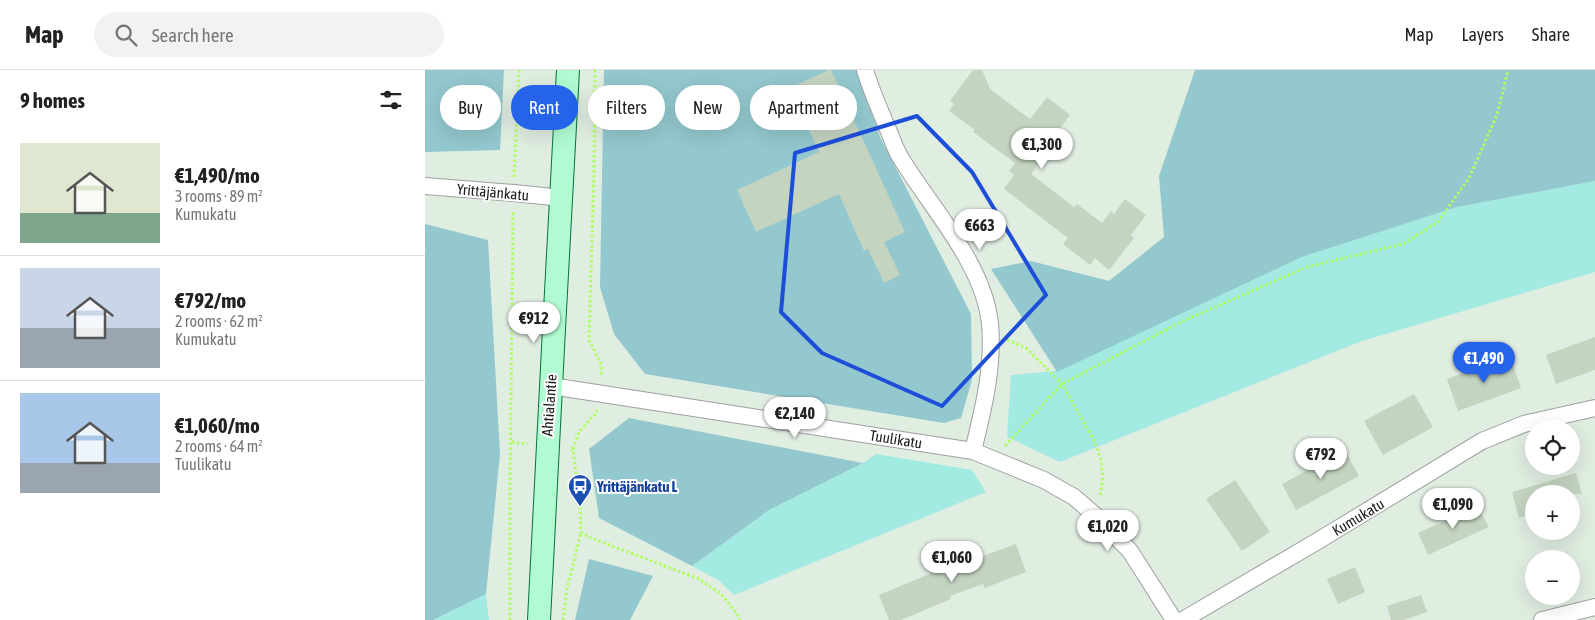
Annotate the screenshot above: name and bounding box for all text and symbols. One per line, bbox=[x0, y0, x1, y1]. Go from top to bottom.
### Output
search box bbox=[94, 12, 444, 57]
text: Map bbox=[25, 21, 64, 48]
icon: search bbox=[112, 21, 140, 49]
text: Search here bbox=[152, 24, 234, 46]
text: Map bbox=[1404, 24, 1433, 45]
text: Layers bbox=[1461, 24, 1504, 45]
text: Share bbox=[1532, 24, 1570, 45]
chip: Buy bbox=[440, 85, 501, 130]
chip: Rent bbox=[511, 85, 578, 130]
chip: Filters bbox=[588, 85, 665, 130]
chip: New bbox=[675, 85, 740, 130]
chip: Apartment bbox=[750, 85, 857, 130]
icon: filters bbox=[377, 86, 405, 114]
text: 9 homes bbox=[20, 88, 85, 112]
pin: €1,300 bbox=[1001, 128, 1083, 170]
text: €1,300 bbox=[1022, 135, 1062, 153]
icon: home bbox=[60, 163, 120, 223]
text: €1,490/mo bbox=[175, 163, 260, 187]
street label: Yrittäjänkatu bbox=[456, 180, 530, 204]
text: 3 rooms · 89 m² bbox=[175, 187, 263, 205]
text: Kumukatu bbox=[175, 205, 236, 223]
pin: €663 bbox=[950, 208, 1010, 251]
text: €663 bbox=[965, 216, 995, 234]
icon: home bbox=[60, 288, 120, 348]
text: €792/mo bbox=[175, 288, 246, 312]
pin: €912 bbox=[504, 302, 564, 344]
text: €912 bbox=[519, 309, 549, 327]
text: 2 rooms · 62 m² bbox=[175, 312, 263, 330]
text: Kumukatu bbox=[175, 330, 236, 348]
pin: €1,490 bbox=[1443, 342, 1525, 384]
text: €1,490 bbox=[1464, 349, 1504, 367]
street label: Ahtialantie bbox=[538, 373, 560, 437]
pin: €2,140 bbox=[754, 396, 836, 439]
text: €2,140 bbox=[775, 404, 815, 422]
icon: home bbox=[60, 413, 120, 473]
text: €1,060/mo bbox=[175, 413, 260, 437]
map controls bbox=[1525, 420, 1580, 605]
button: locate bbox=[1525, 420, 1580, 475]
street label: Tuulikatu bbox=[869, 426, 923, 452]
text: 2 rooms · 64 m² bbox=[175, 437, 263, 455]
pin: €792 bbox=[1291, 438, 1351, 480]
text: €792 bbox=[1306, 445, 1336, 463]
text: Tuulikatu bbox=[175, 455, 231, 473]
bus stop icon: Yrittäjänkatu L bbox=[567, 473, 593, 507]
place label: Yrittäjänkatu L bbox=[596, 478, 677, 495]
button: + bbox=[1525, 485, 1580, 540]
pin: €1,090 bbox=[1412, 488, 1494, 530]
street label: Kumukatu bbox=[1329, 495, 1387, 539]
text: €1,090 bbox=[1433, 495, 1473, 513]
pin: €1,020 bbox=[1067, 510, 1149, 552]
text: €1,020 bbox=[1088, 517, 1128, 535]
pin: €1,060 bbox=[911, 540, 993, 583]
text: €1,060 bbox=[932, 548, 972, 566]
button: − bbox=[1525, 550, 1580, 605]

